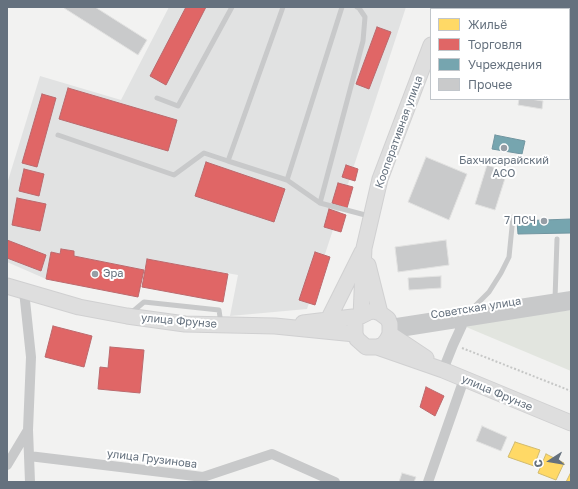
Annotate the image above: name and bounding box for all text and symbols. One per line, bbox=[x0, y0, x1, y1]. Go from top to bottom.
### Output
legend bbox=[430, 8, 570, 100]
text: Жильё bbox=[468, 17, 507, 32]
text: Торговля bbox=[468, 37, 522, 52]
text: Учреждения bbox=[468, 57, 542, 72]
street label: Кооперативная улица bbox=[372, 74, 426, 190]
text: Прочее bbox=[468, 77, 512, 92]
marker: Бахчисарайский АСО bbox=[499, 143, 509, 153]
place label: Бахчисарайский АСО bbox=[459, 154, 549, 180]
place label: 7 ПСЧ bbox=[504, 214, 536, 228]
marker: 7 ПСЧ bbox=[539, 216, 549, 226]
place label: Эра bbox=[103, 267, 123, 281]
marker: Эра bbox=[90, 269, 100, 279]
street label: Советская улица bbox=[430, 294, 522, 322]
street label: улица Фрунзе bbox=[141, 311, 217, 331]
street label: улица Фрунзе bbox=[459, 372, 535, 414]
north arrow bbox=[530, 441, 570, 481]
street label: улица Грузинова bbox=[106, 447, 198, 471]
text: С bbox=[531, 458, 545, 469]

